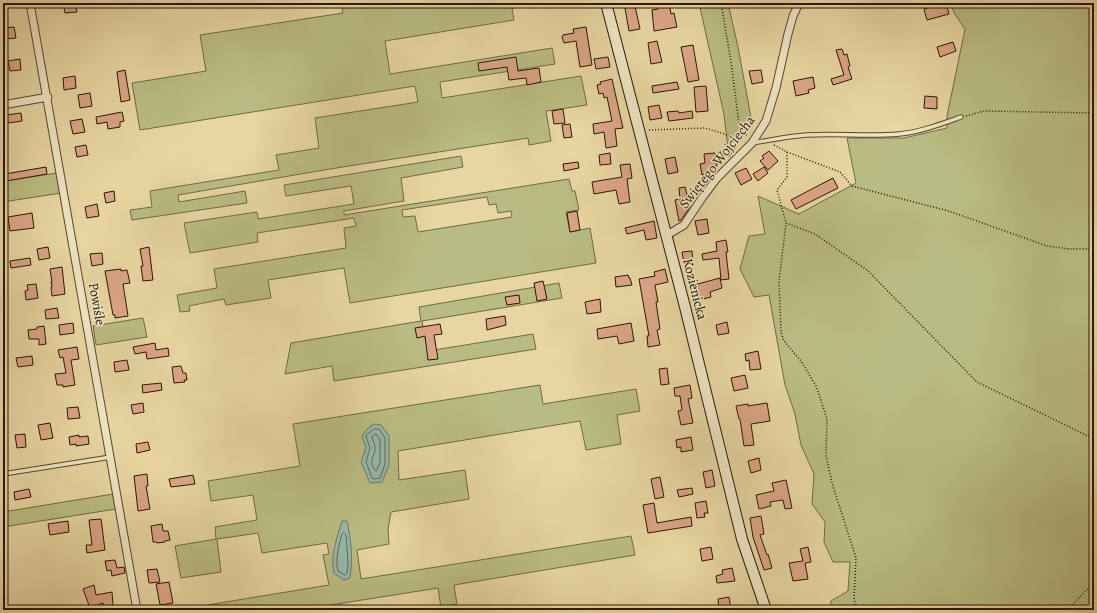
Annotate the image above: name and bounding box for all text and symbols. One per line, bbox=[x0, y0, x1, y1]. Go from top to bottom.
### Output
street label: Świętego Wojciecha bbox=[675, 111, 760, 212]
street label: Kozienicka bbox=[678, 256, 712, 322]
street label: Powiśle bbox=[84, 281, 110, 327]

